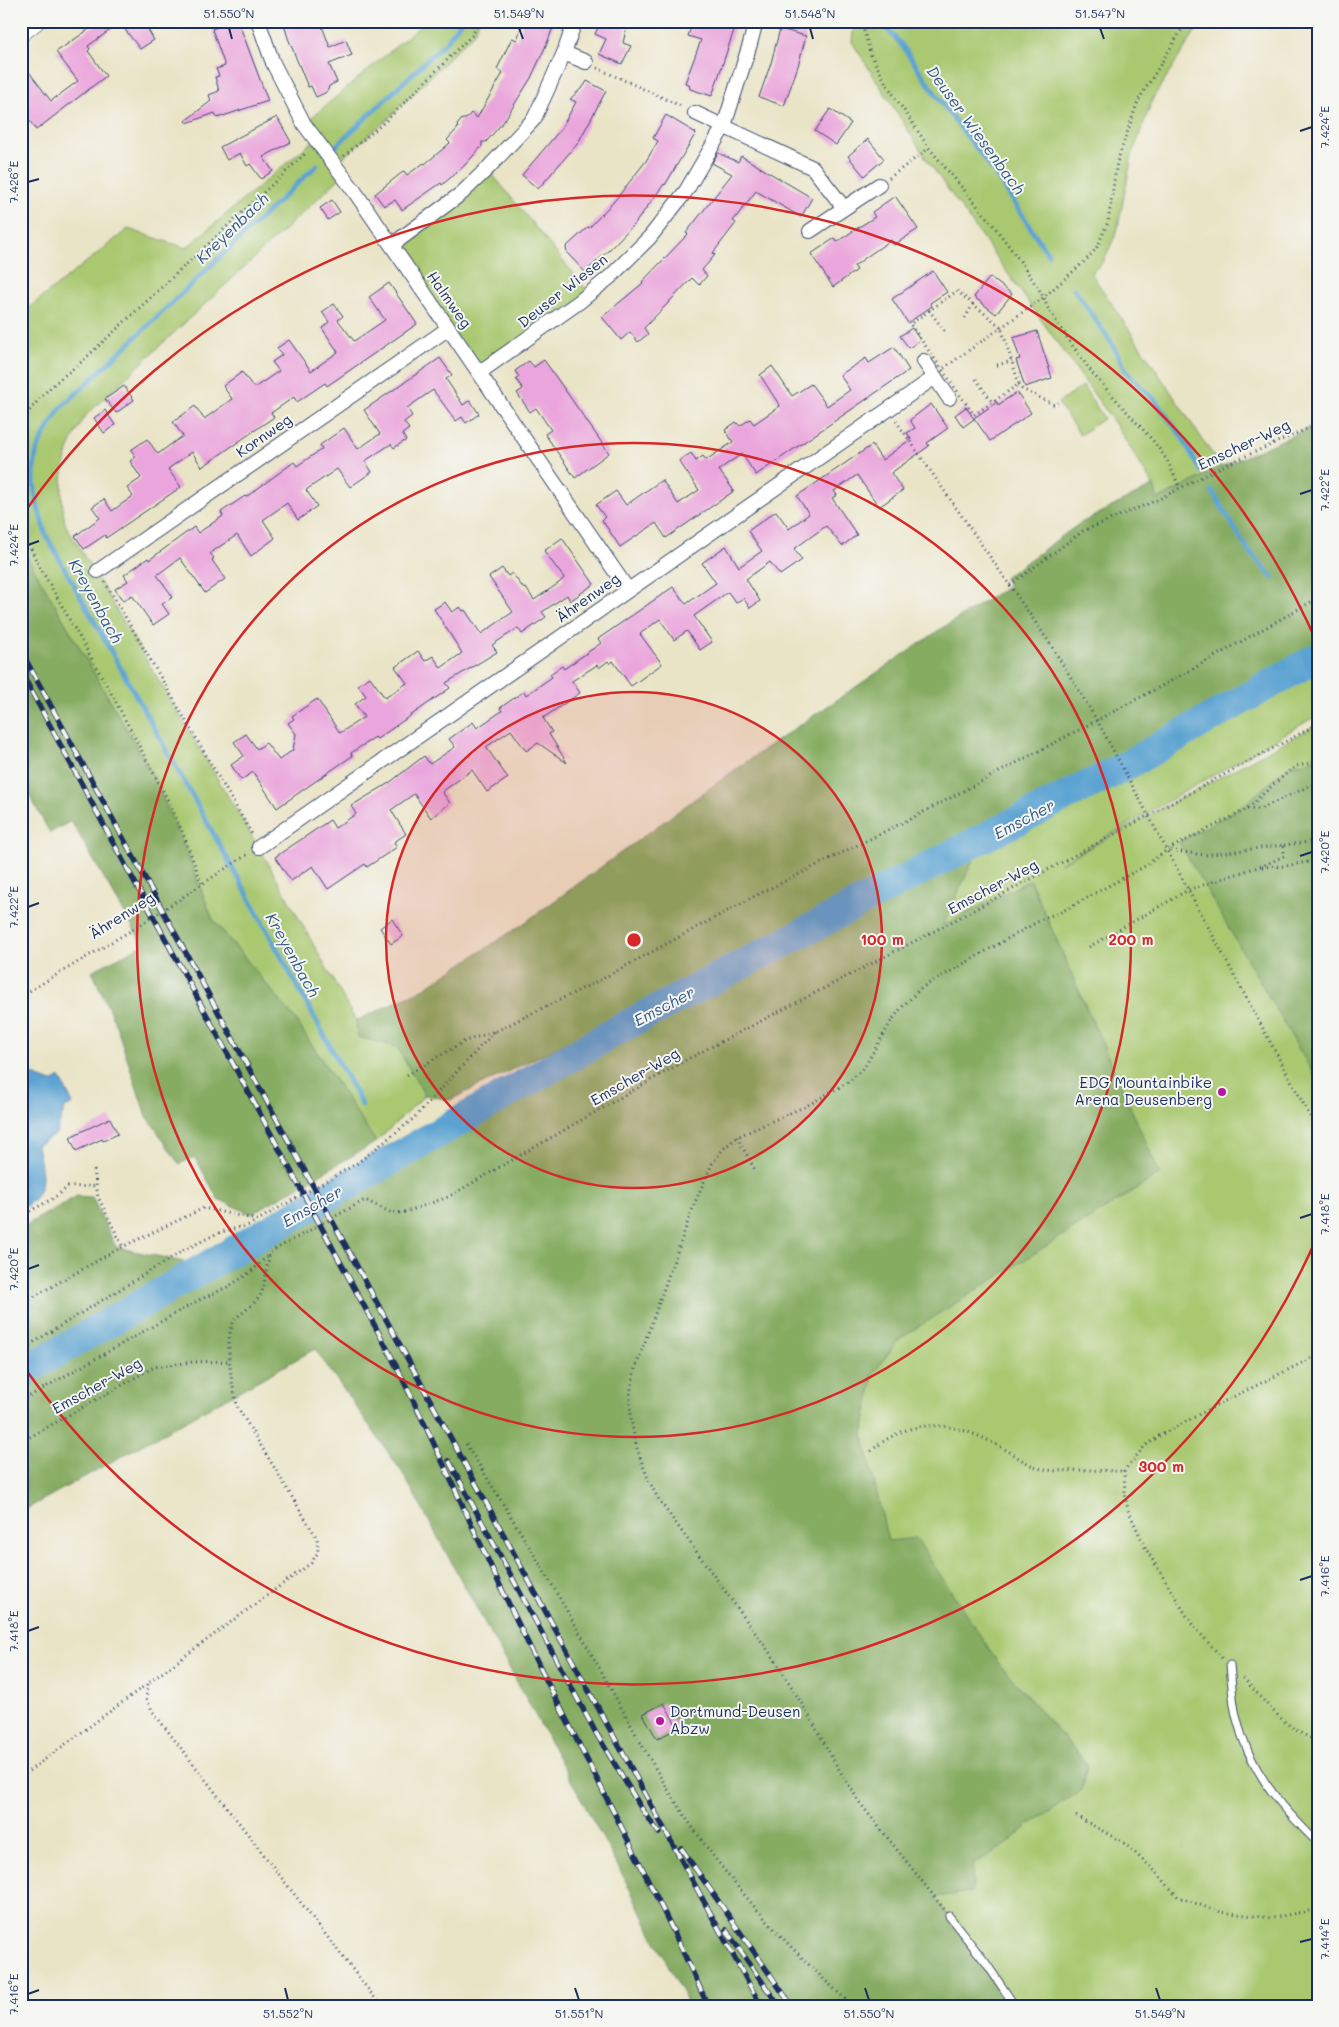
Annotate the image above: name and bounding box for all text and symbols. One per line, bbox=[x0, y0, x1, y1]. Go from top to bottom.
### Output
text: 51.550°N bbox=[204, 5, 254, 21]
text: 51.549°N bbox=[494, 5, 544, 21]
text: 51.548°N bbox=[785, 5, 835, 21]
text: 51.547°N bbox=[1075, 5, 1125, 21]
water label: Deuser Wiesenbach bbox=[923, 61, 1030, 198]
text: 7.424°E bbox=[1316, 106, 1332, 148]
text: 7.426°E bbox=[5, 161, 21, 203]
water label: Kreyenbach bbox=[191, 188, 273, 268]
street label: Deuser Wiesen bbox=[513, 249, 611, 332]
street label: Halmweg bbox=[423, 267, 477, 332]
street label: Kornweg bbox=[232, 409, 295, 462]
street label: Emscher-Weg bbox=[1194, 414, 1293, 474]
text: 7.422°E bbox=[1316, 469, 1332, 511]
text: 7.424°E bbox=[5, 524, 21, 566]
water label: Kreyenbach bbox=[65, 555, 128, 647]
street label: Ährenweg bbox=[552, 568, 624, 626]
water label: Emscher bbox=[990, 794, 1058, 843]
text: 7.420°E bbox=[1316, 830, 1332, 873]
street label: Emscher-Weg bbox=[944, 854, 1041, 918]
text: 7.422°E bbox=[5, 886, 21, 928]
street label: Ährenweg bbox=[85, 887, 158, 943]
water label: Kreyenbach bbox=[262, 909, 325, 1001]
text: 100 m bbox=[860, 929, 904, 949]
text: 200 m bbox=[1109, 929, 1154, 949]
centre of rings bbox=[625, 931, 643, 949]
water label: Emscher bbox=[630, 981, 698, 1030]
street label: Emscher-Weg bbox=[586, 1042, 683, 1110]
place label: EDG Mountainbike Arena Deusenberg bbox=[1075, 1072, 1212, 1109]
marker: EDG Mountainbike Arena Deusenberg bbox=[1216, 1086, 1228, 1098]
water label: Emscher bbox=[278, 1180, 346, 1231]
text: 7.418°E bbox=[1316, 1193, 1332, 1235]
text: 7.420°E bbox=[5, 1247, 21, 1290]
street label: Emscher-Weg bbox=[48, 1352, 145, 1418]
text: 300 m bbox=[1138, 1456, 1184, 1476]
text: 7.416°E bbox=[1316, 1555, 1332, 1597]
text: 7.418°E bbox=[5, 1610, 21, 1652]
place label: Dortmund-Deusen Abzw bbox=[670, 1701, 800, 1738]
marker: Dortmund-Deusen Abzw bbox=[654, 1715, 666, 1727]
text: 7.414°E bbox=[1316, 1918, 1332, 1960]
text: 7.416°E bbox=[5, 1973, 21, 2015]
text: 51.552°N bbox=[263, 2005, 313, 2021]
text: 51.551°N bbox=[555, 2005, 603, 2021]
text: 51.550°N bbox=[844, 2005, 894, 2021]
text: 51.549°N bbox=[1135, 2005, 1185, 2021]

